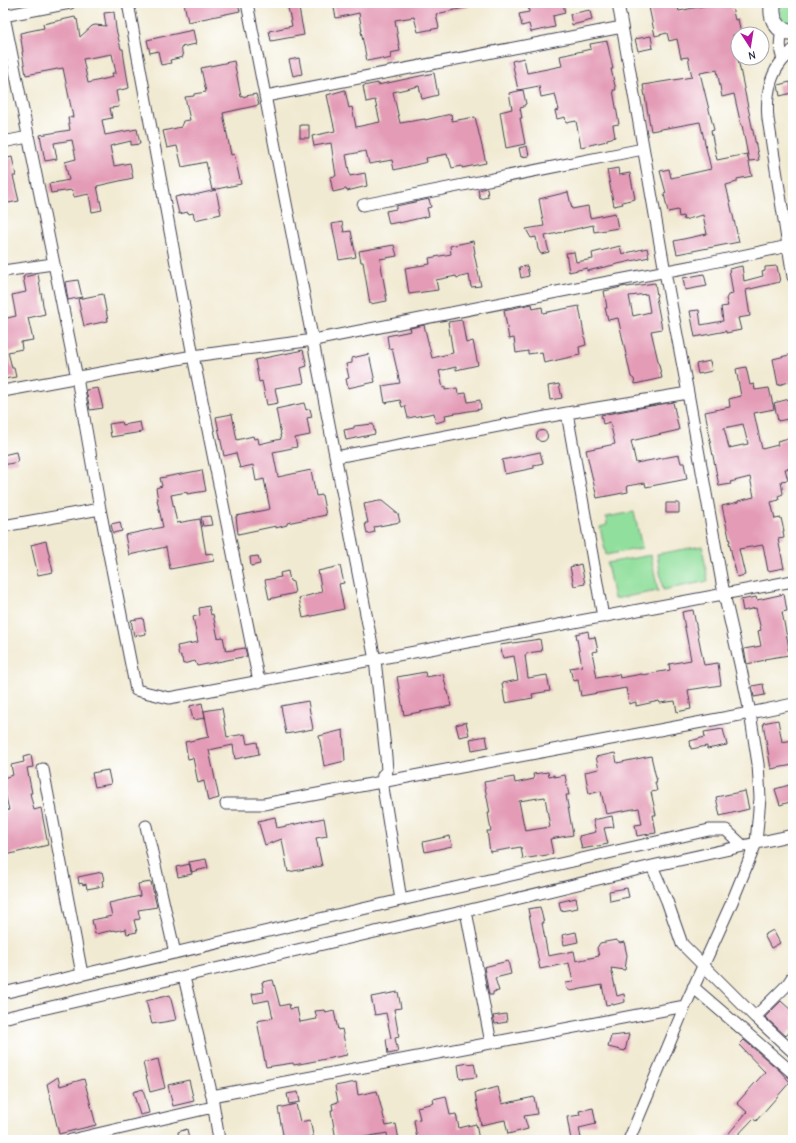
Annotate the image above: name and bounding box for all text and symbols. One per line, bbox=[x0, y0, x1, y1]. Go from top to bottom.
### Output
north arrow bbox=[730, 26, 770, 66]
text: N bbox=[747, 48, 757, 62]

